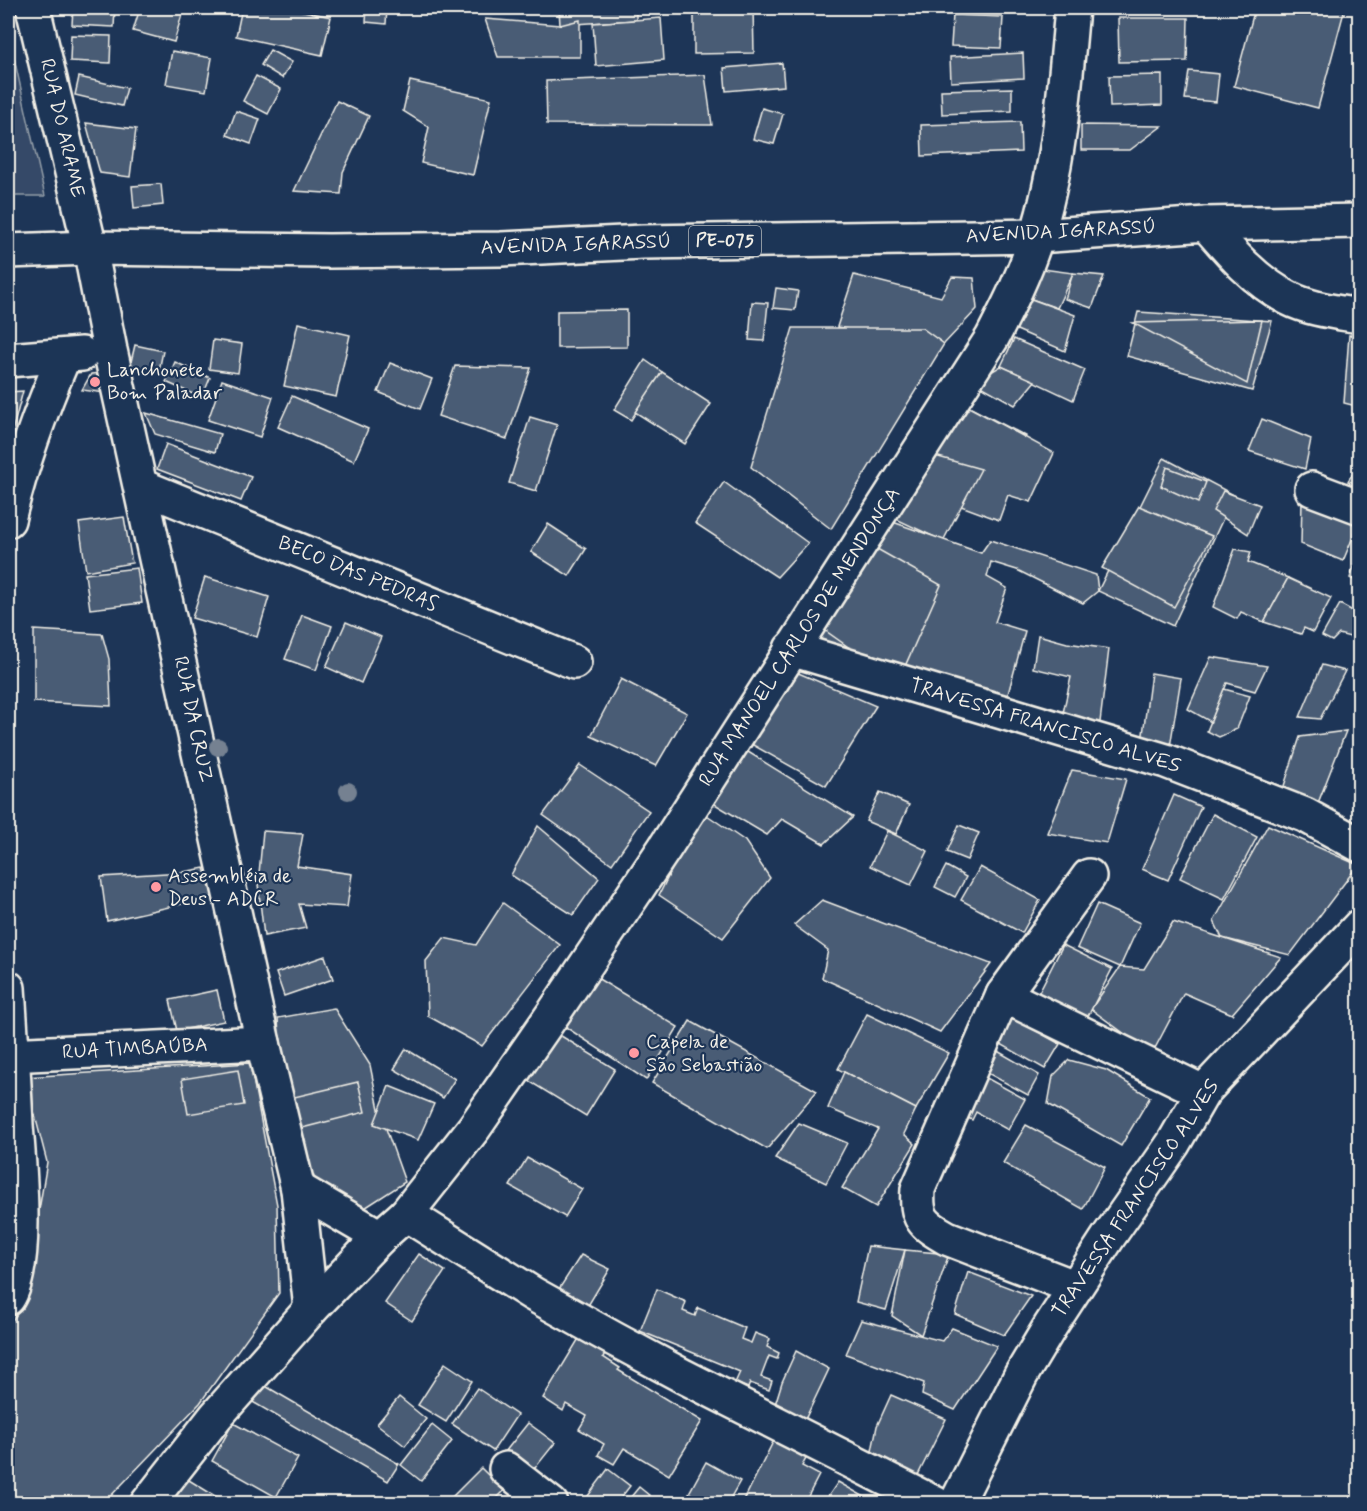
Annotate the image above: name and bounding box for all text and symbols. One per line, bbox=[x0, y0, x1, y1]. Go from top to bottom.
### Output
street label: RUA DO ARAME bbox=[33, 56, 91, 200]
street label: AVENIDA IGARASSÚ bbox=[965, 214, 1157, 250]
road number: PE-075 bbox=[689, 226, 761, 256]
street label: AVENIDA IGARASSÚ bbox=[480, 228, 672, 262]
place label: Lanchonete Bom Paladar bbox=[107, 357, 223, 407]
marker: Lanchonete Bom Paladar bbox=[88, 375, 102, 389]
street label: RUA MANOEL CARLOS DE MENDONÇA bbox=[693, 482, 907, 792]
street label: BECO DAS PEDRAS bbox=[274, 530, 442, 618]
street label: RUA DA CRUZ bbox=[167, 654, 219, 784]
street label: TRAVESSA FRANCISCO ALVES bbox=[906, 672, 1184, 780]
place label: Assembléia de Deus - ADCR bbox=[168, 863, 291, 913]
marker: Assembléia de Deus - ADCR bbox=[149, 880, 163, 894]
place label: Capela de São Sebastião bbox=[646, 1029, 762, 1079]
street label: RUA TIMBAÚBA bbox=[62, 1032, 208, 1066]
marker: Capela de São Sebastião bbox=[627, 1046, 641, 1060]
street label: TRAVESSA FRANCISCO ALVES bbox=[1046, 1075, 1226, 1323]

